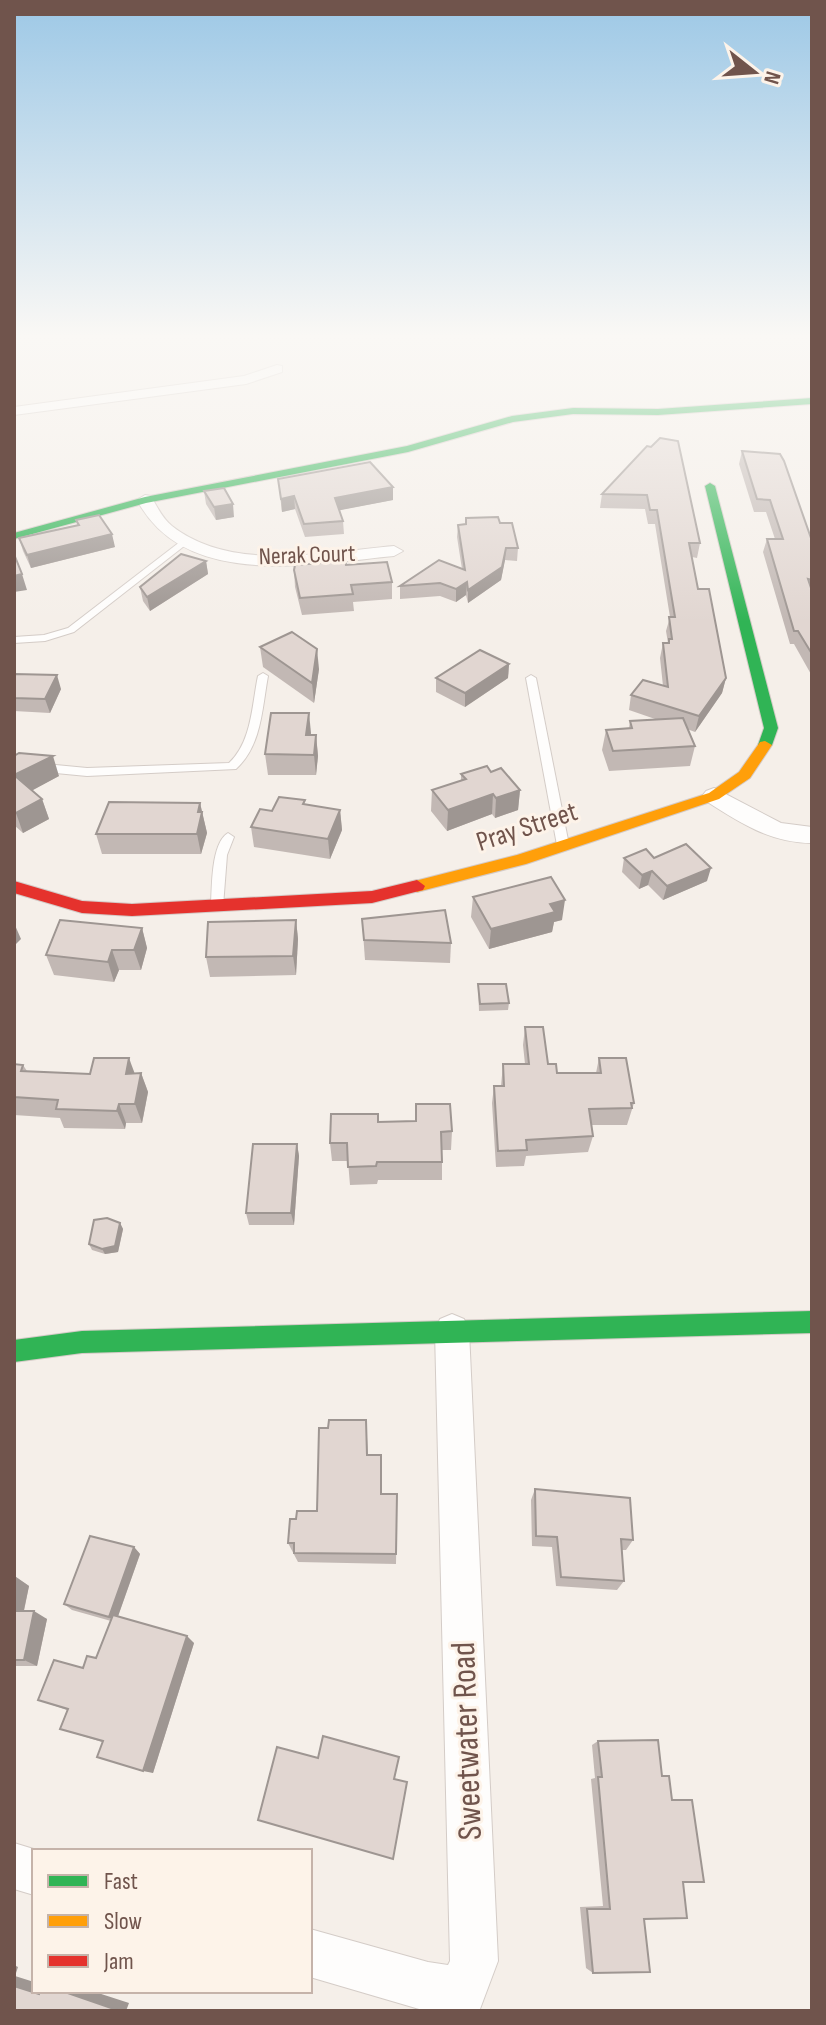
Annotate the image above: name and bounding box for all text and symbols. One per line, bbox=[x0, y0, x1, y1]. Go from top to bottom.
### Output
north arrow bbox=[714, 32, 794, 112]
text: N bbox=[757, 68, 786, 87]
street label: Nerak Court bbox=[258, 539, 356, 571]
street label: Pray Street bbox=[472, 795, 582, 859]
street label: Sweetwater Road bbox=[443, 1641, 491, 1841]
legend bbox=[32, 1849, 312, 1993]
text: Fast bbox=[104, 1867, 138, 1896]
text: Slow bbox=[104, 1907, 142, 1936]
text: Jam bbox=[103, 1947, 134, 1976]

